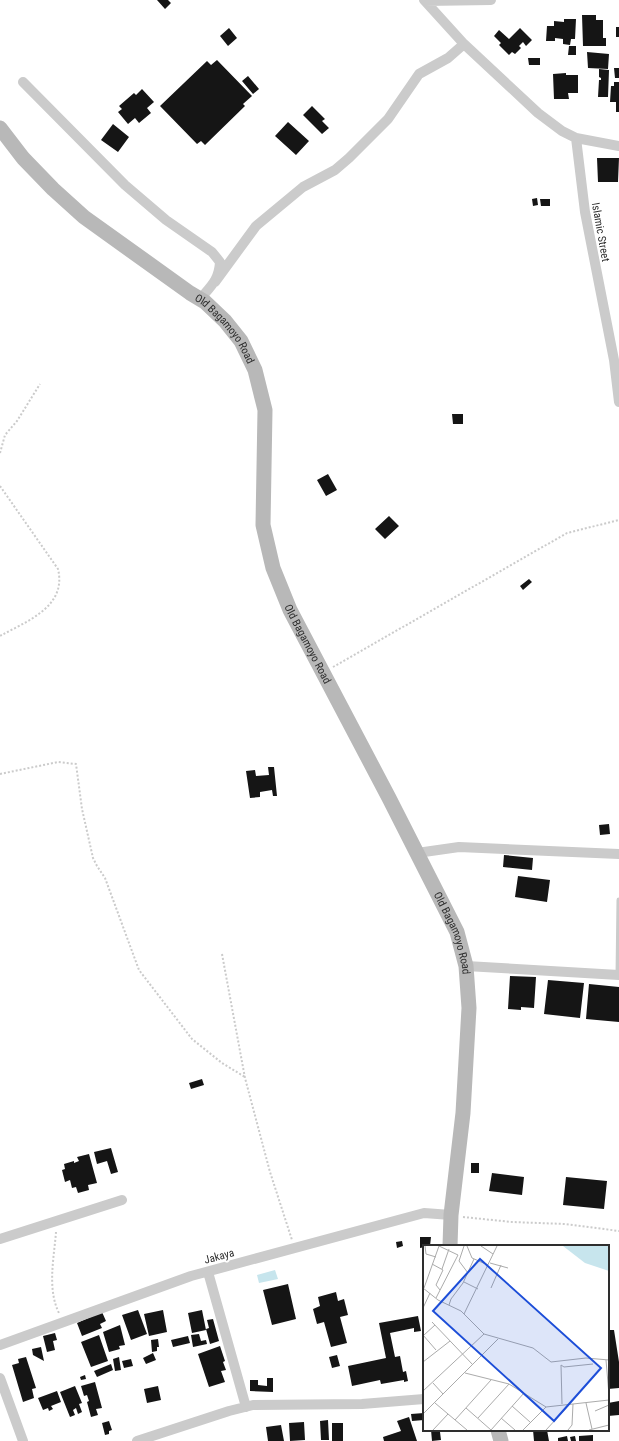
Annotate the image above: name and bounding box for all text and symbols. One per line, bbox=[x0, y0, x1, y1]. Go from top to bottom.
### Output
street label: Islamic Street bbox=[589, 202, 612, 263]
street label: Old Bagamoyo Road bbox=[192, 291, 257, 366]
street label: Old Bagamoyo Road bbox=[281, 603, 334, 686]
street label: Old Bagamoyo Road bbox=[431, 890, 473, 975]
inset map bbox=[423, 1245, 609, 1431]
street label: Jakaya bbox=[203, 1246, 236, 1267]

